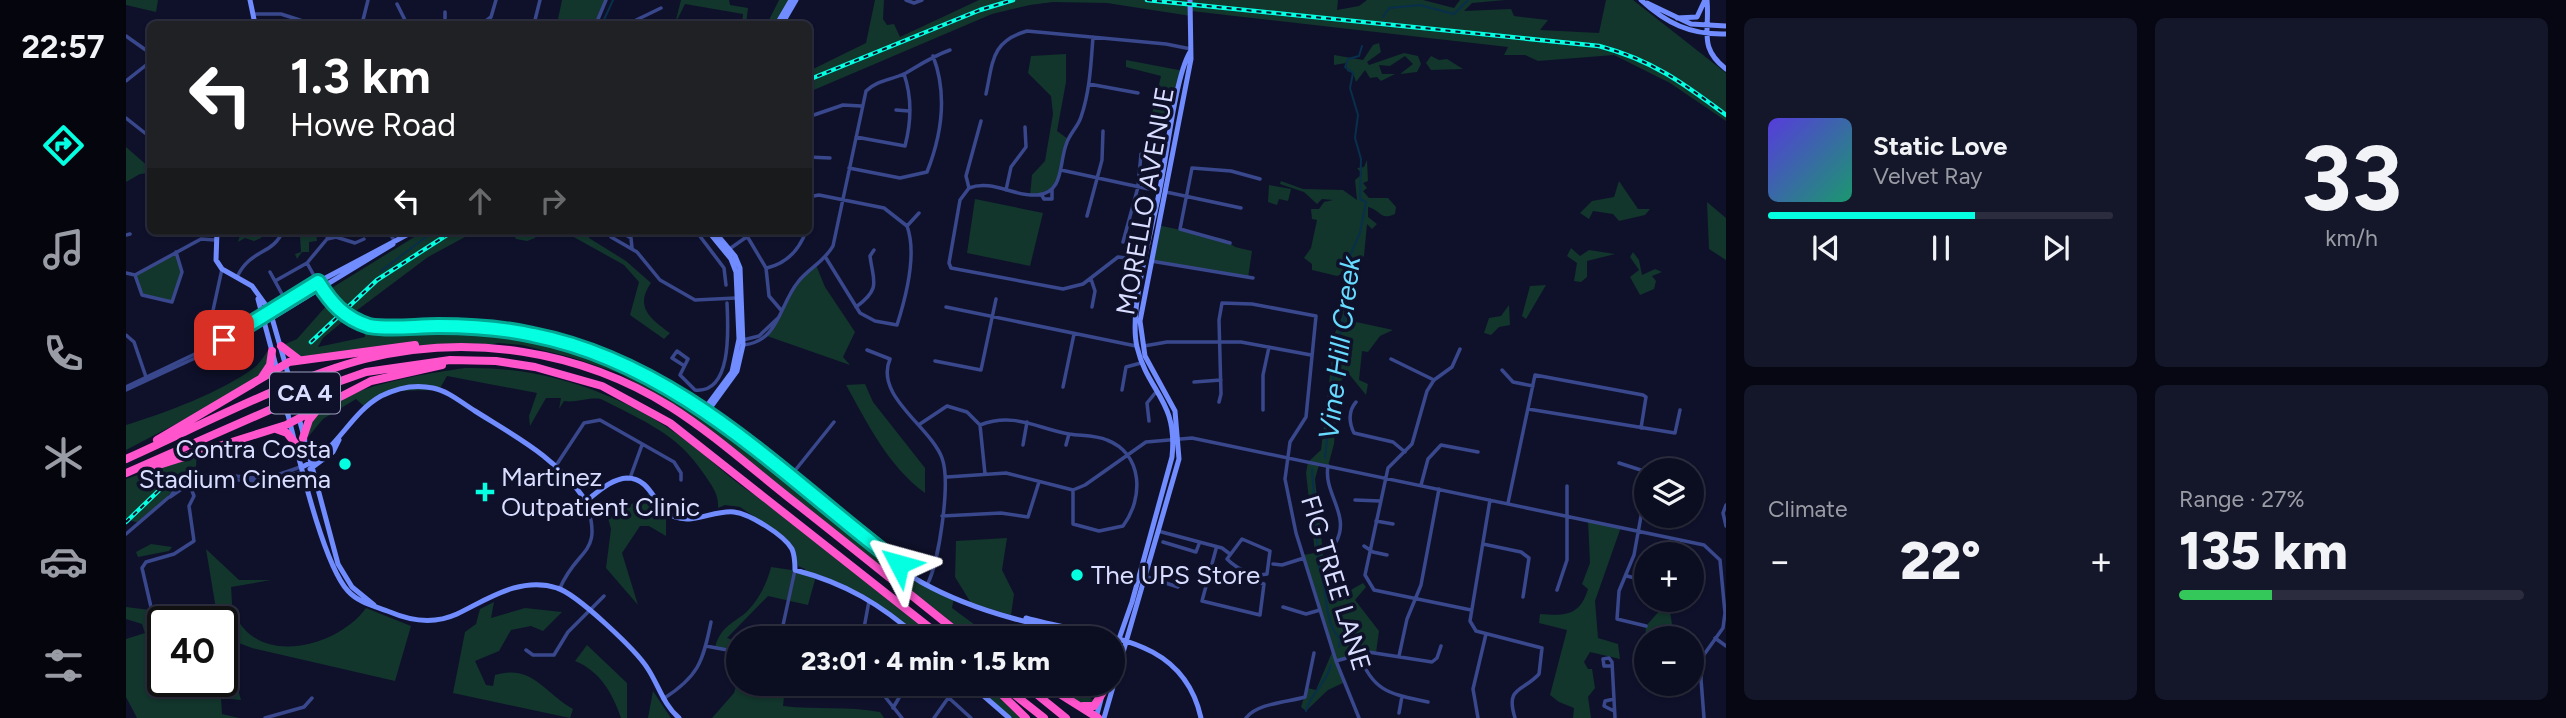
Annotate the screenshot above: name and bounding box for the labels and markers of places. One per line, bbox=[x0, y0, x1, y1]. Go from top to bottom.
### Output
pin bbox=[194, 310, 254, 370]
place label: Contra Costa Stadium Cinema bbox=[139, 433, 331, 495]
marker: Contra Costa Stadium Cinema bbox=[337, 456, 353, 472]
place label: Martinez Outpatient Clinic bbox=[501, 461, 700, 523]
marker: Martinez Outpatient Clinic bbox=[475, 482, 495, 502]
place label: The UPS Store bbox=[1091, 559, 1260, 591]
marker: The UPS Store bbox=[1069, 567, 1085, 583]

